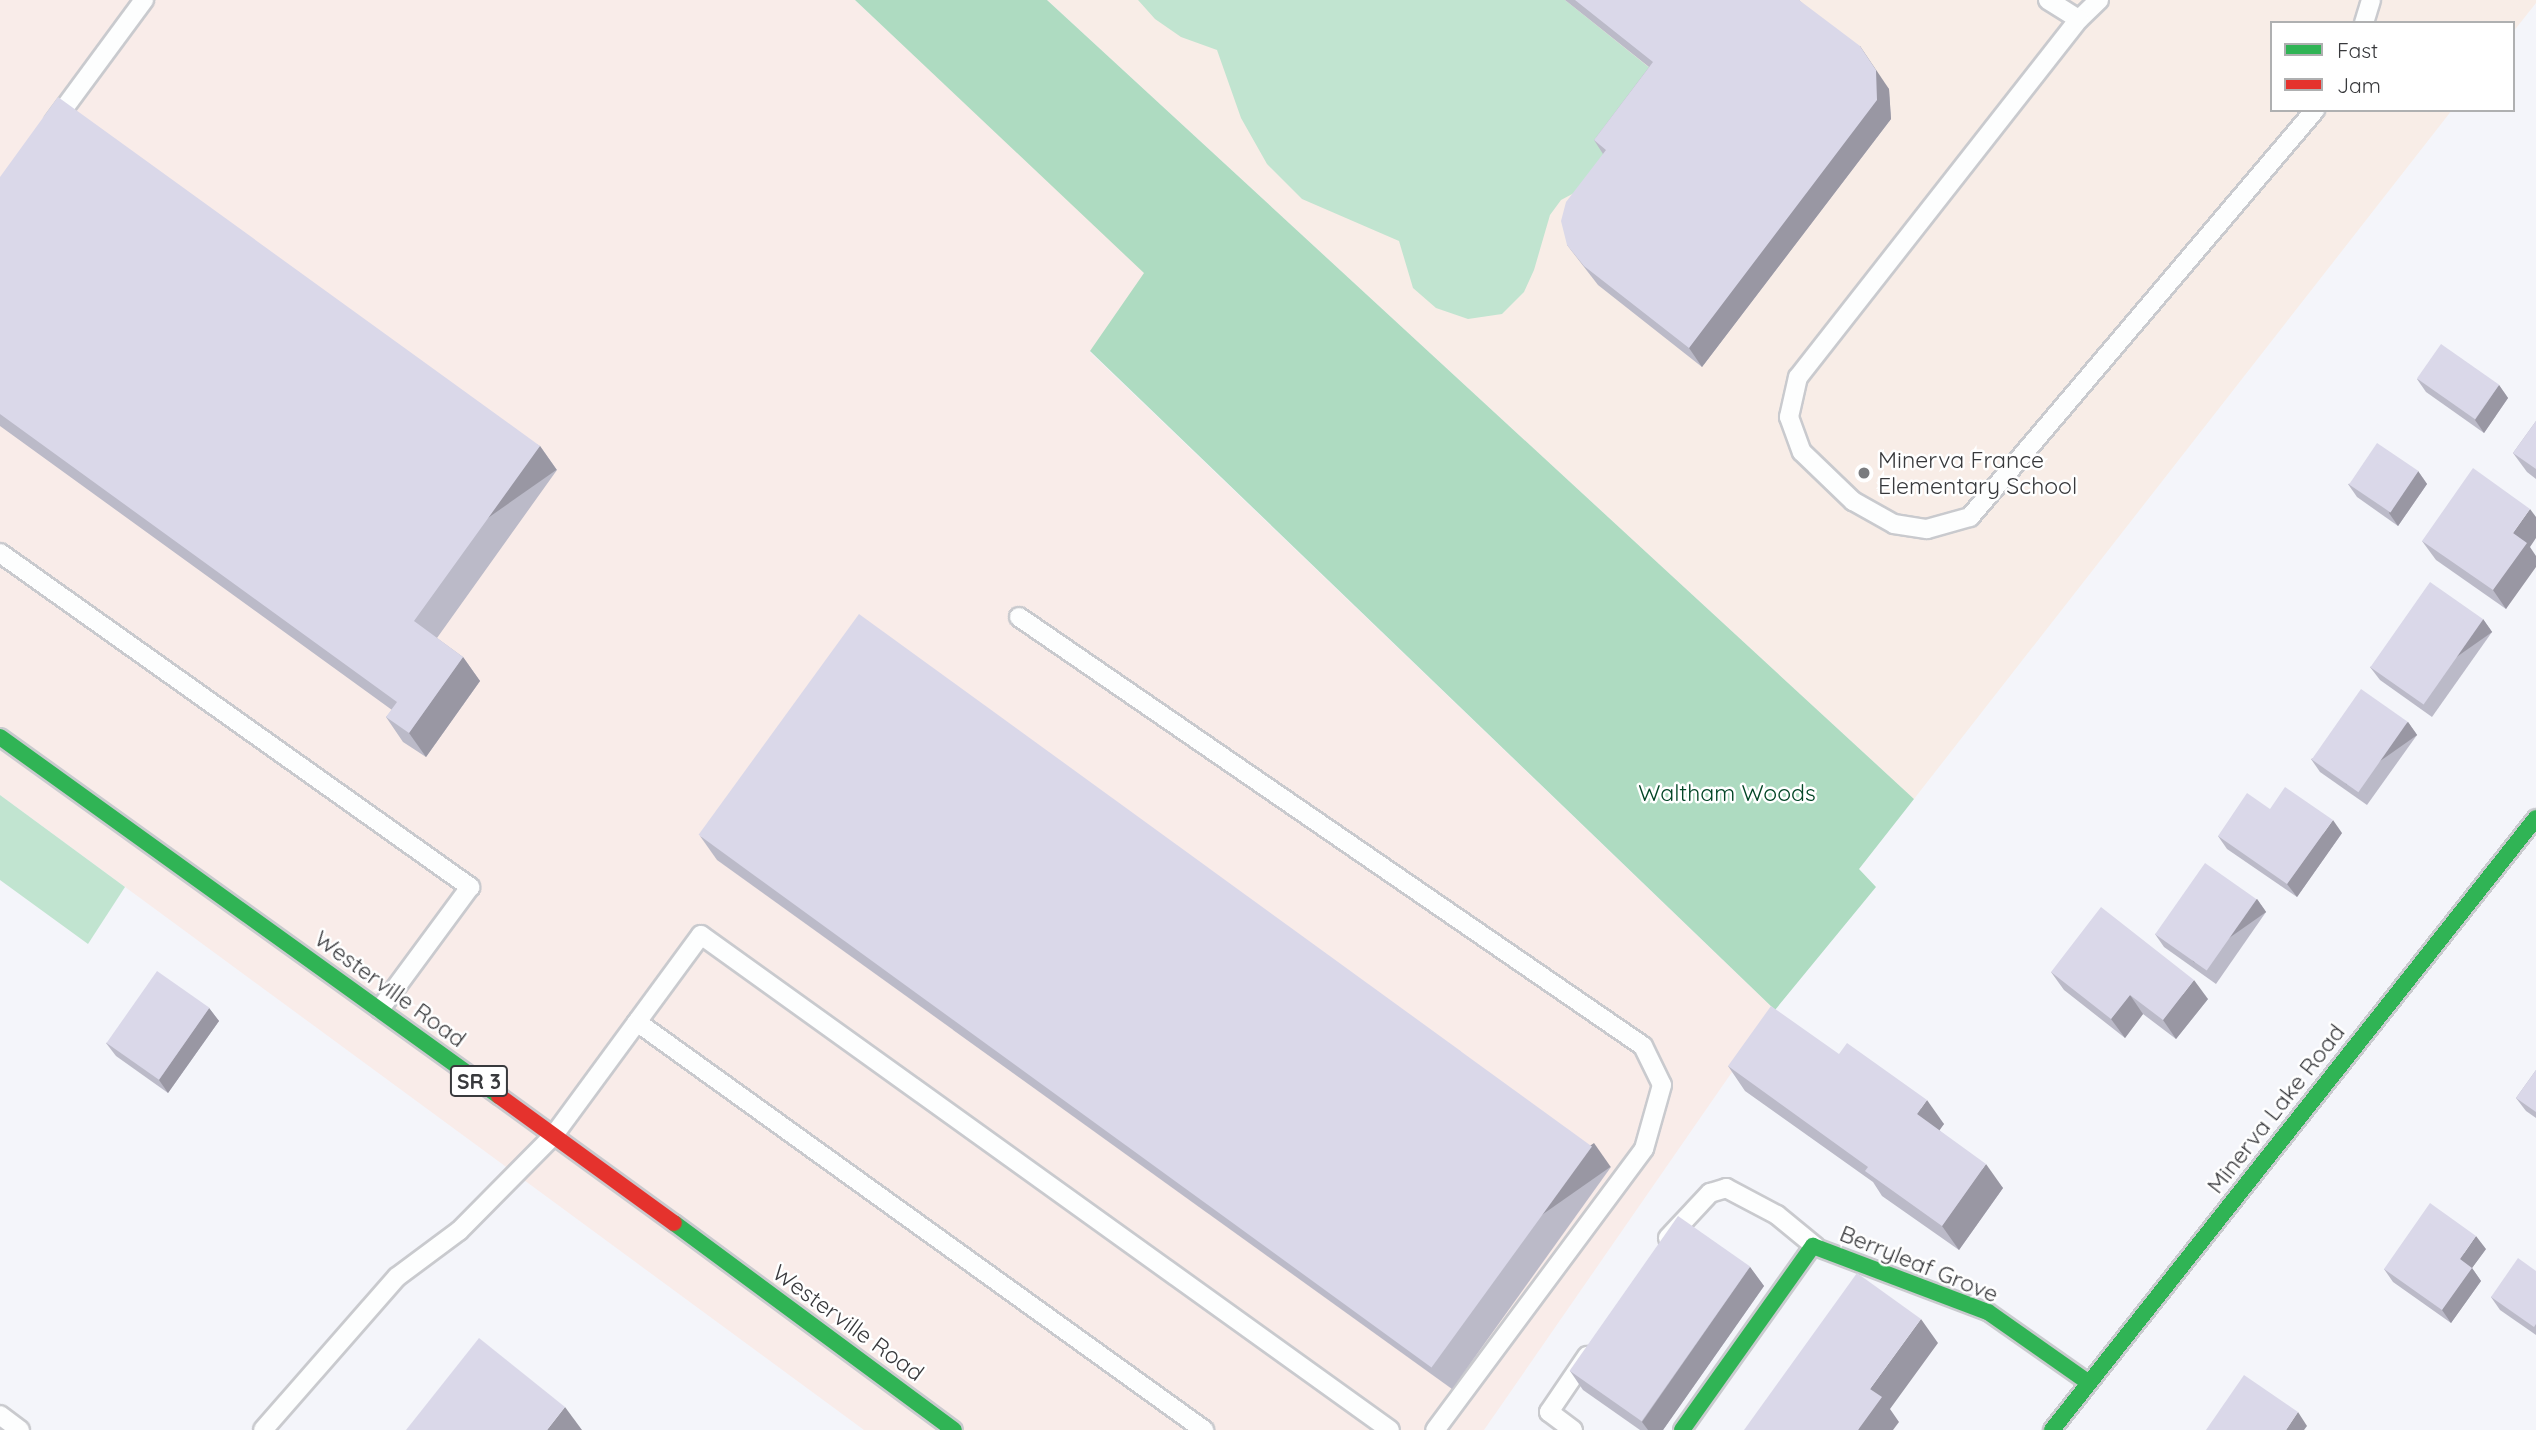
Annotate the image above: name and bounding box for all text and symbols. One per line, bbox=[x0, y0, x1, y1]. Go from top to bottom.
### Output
legend bbox=[2270, 21, 2515, 112]
text: Fast bbox=[2337, 37, 2378, 63]
text: Jam bbox=[2337, 72, 2381, 98]
place label: Minerva France Elementary School bbox=[1878, 446, 2077, 500]
marker: Minerva France Elementary School bbox=[1856, 465, 1872, 481]
park label: Waltham Woods bbox=[1638, 779, 1816, 807]
street label: Westerville Road bbox=[309, 925, 471, 1053]
street label: Minerva Lake Road bbox=[2201, 1019, 2351, 1199]
road number: SR 3 bbox=[449, 1064, 509, 1098]
street label: Berryleaf Grove bbox=[1836, 1220, 2002, 1308]
street label: Westerville Road bbox=[767, 1259, 929, 1387]

